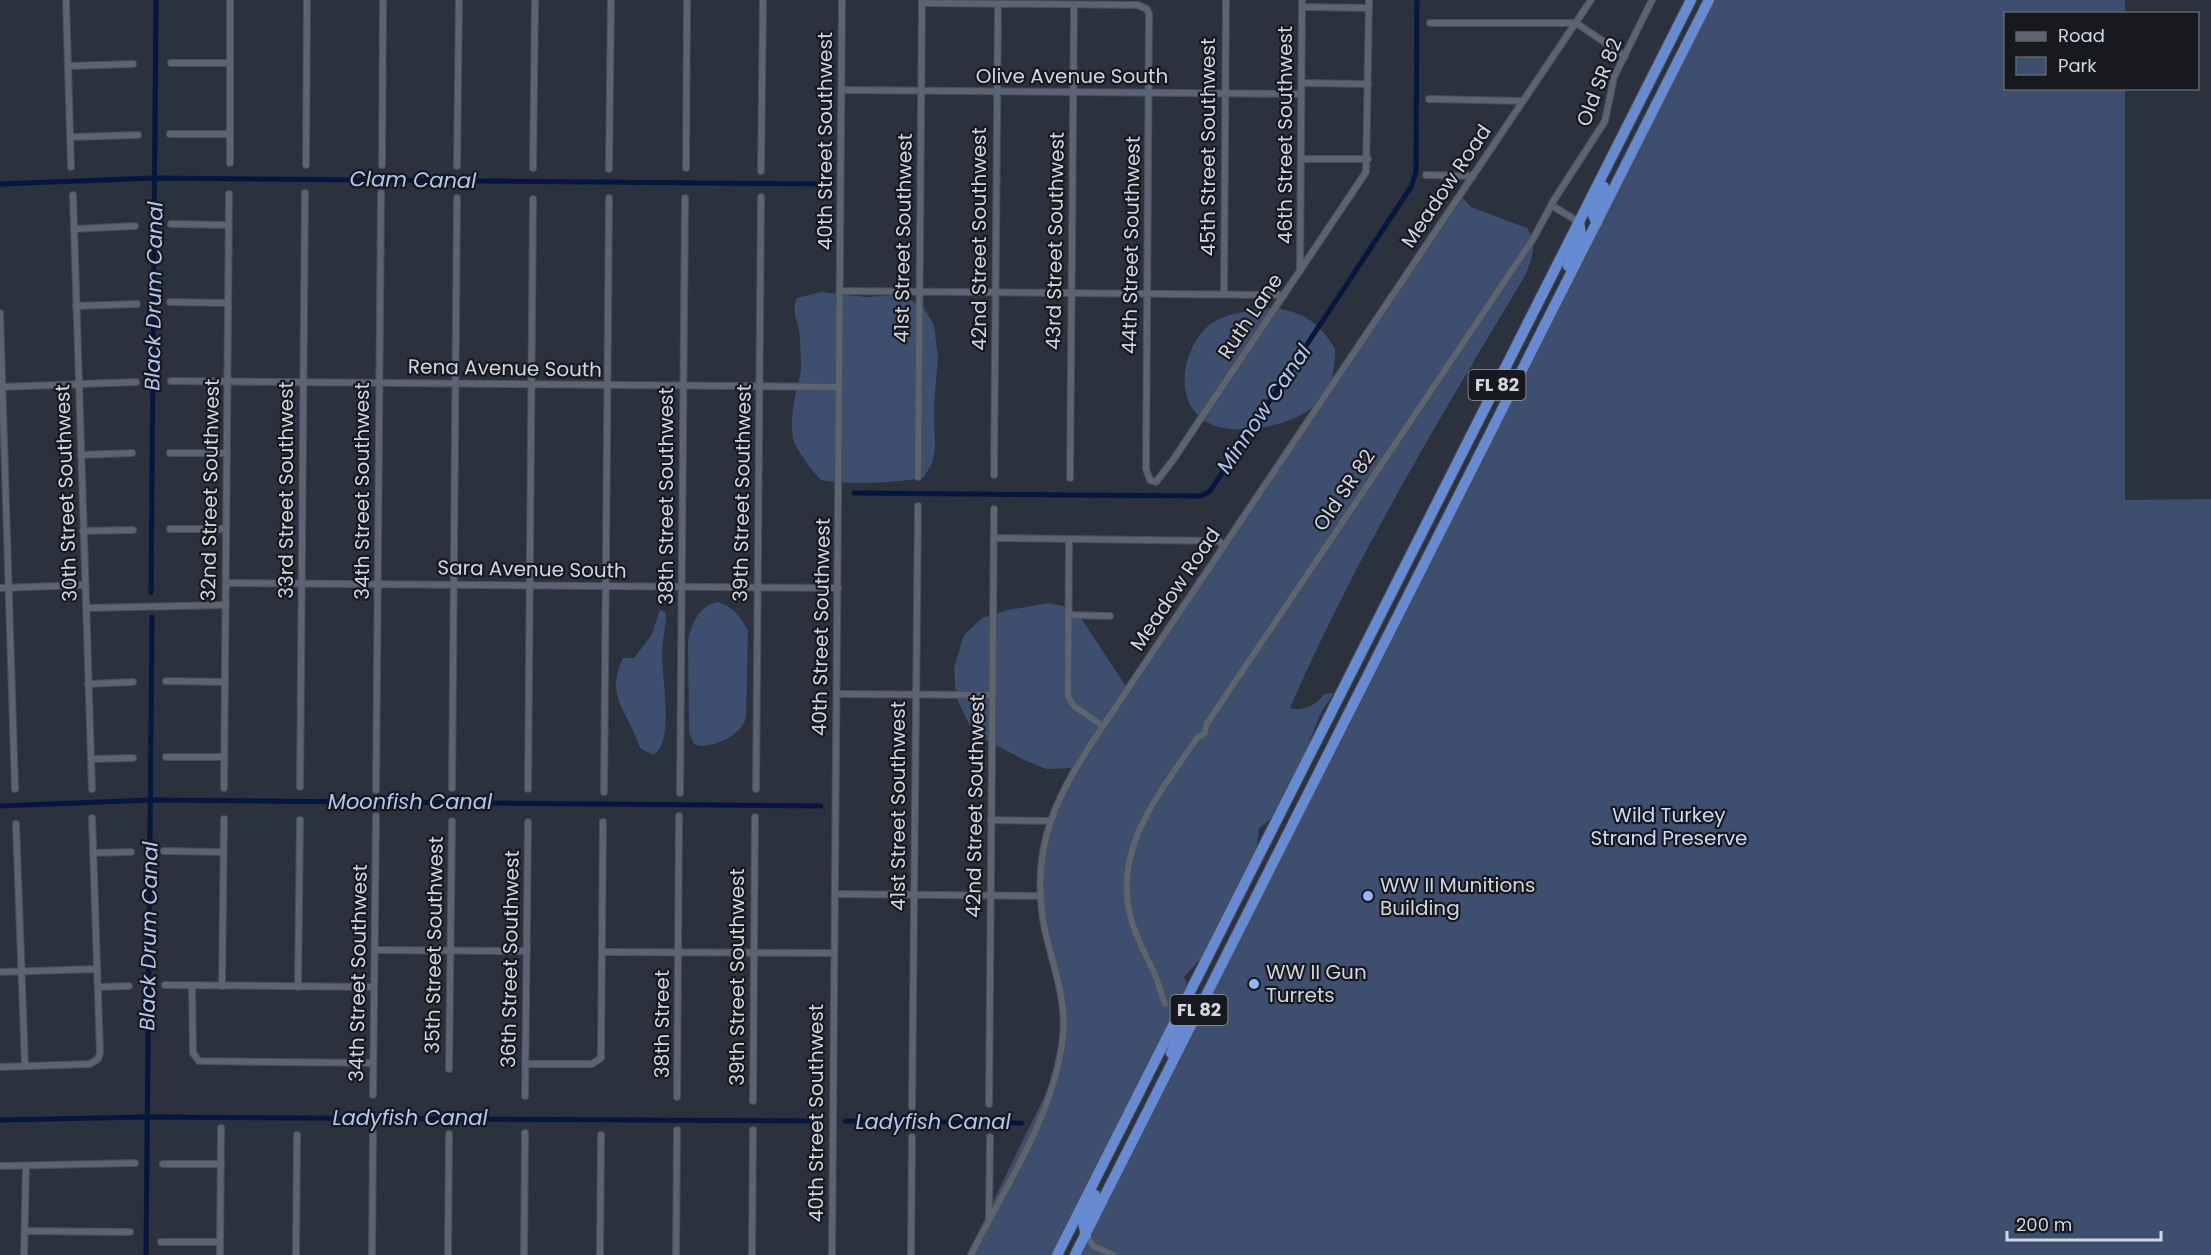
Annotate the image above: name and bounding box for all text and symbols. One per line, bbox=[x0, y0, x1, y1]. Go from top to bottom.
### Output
legend bbox=[2004, 12, 2199, 90]
text: Road bbox=[2058, 23, 2105, 48]
street label: 46th Street Southwest bbox=[1271, 26, 1299, 244]
street label: 40th Street Southwest bbox=[811, 32, 839, 250]
street label: Old SR 82 bbox=[1569, 34, 1629, 130]
street label: 45th Street Southwest bbox=[1194, 38, 1222, 256]
text: Park bbox=[2058, 53, 2097, 78]
street label: Olive Avenue South bbox=[976, 62, 1168, 90]
street label: Meadow Road bbox=[1394, 119, 1498, 253]
street label: 42nd Street Southwest bbox=[965, 127, 993, 351]
street label: 43rd Street Southwest bbox=[1039, 132, 1071, 350]
street label: 41st Street Southwest bbox=[887, 133, 919, 343]
street label: 44th Street Southwest bbox=[1115, 136, 1147, 354]
water label: Clam Canal bbox=[349, 164, 477, 195]
water label: Black Drum Canal bbox=[137, 200, 170, 391]
street label: Ruth Lane bbox=[1211, 268, 1289, 364]
water label: Minnow Canal bbox=[1210, 338, 1318, 479]
street label: Rena Avenue South bbox=[408, 352, 602, 384]
road number: FL 82 bbox=[1468, 370, 1526, 400]
street label: 32nd Street Southwest bbox=[194, 378, 226, 602]
street label: 33rd Street Southwest bbox=[272, 381, 300, 599]
street label: 34th Street Southwest bbox=[348, 382, 376, 600]
street label: 30th Street Southwest bbox=[48, 384, 84, 602]
street label: 39th Street Southwest bbox=[726, 384, 758, 602]
street label: 38th Street Southwest bbox=[652, 387, 680, 605]
street label: Old SR 82 bbox=[1306, 444, 1382, 536]
street label: 40th Street Southwest bbox=[805, 518, 837, 736]
street label: Meadow Road bbox=[1123, 522, 1227, 656]
street label: Sara Avenue South bbox=[437, 553, 627, 585]
street label: 42nd Street Southwest bbox=[959, 694, 991, 918]
street label: 41st Street Southwest bbox=[884, 701, 912, 911]
water label: Moonfish Canal bbox=[328, 787, 493, 816]
park label: Wild Turkey Strand Preserve bbox=[1590, 801, 1748, 852]
street label: 35th Street Southwest bbox=[418, 836, 450, 1054]
water label: Black Drum Canal bbox=[132, 840, 165, 1031]
street label: 36th Street Southwest bbox=[494, 850, 526, 1068]
street label: 34th Street Southwest bbox=[342, 864, 374, 1082]
street label: 39th Street Southwest bbox=[723, 868, 751, 1086]
place label: WW II Munitions Building bbox=[1380, 871, 1536, 922]
marker: WW II Munitions Building bbox=[1361, 889, 1375, 903]
place label: WW II Gun Turrets bbox=[1266, 958, 1367, 1009]
street label: 38th Street bbox=[648, 970, 676, 1078]
marker: WW II Gun Turrets bbox=[1247, 977, 1261, 991]
road number: FL 82 bbox=[1170, 995, 1228, 1025]
street label: 40th Street Southwest bbox=[802, 1004, 830, 1222]
water label: Ladyfish Canal bbox=[332, 1103, 488, 1132]
water label: Ladyfish Canal bbox=[855, 1107, 1011, 1136]
scale bar bbox=[2007, 1204, 2162, 1242]
text: 200 m bbox=[2016, 1212, 2072, 1237]

